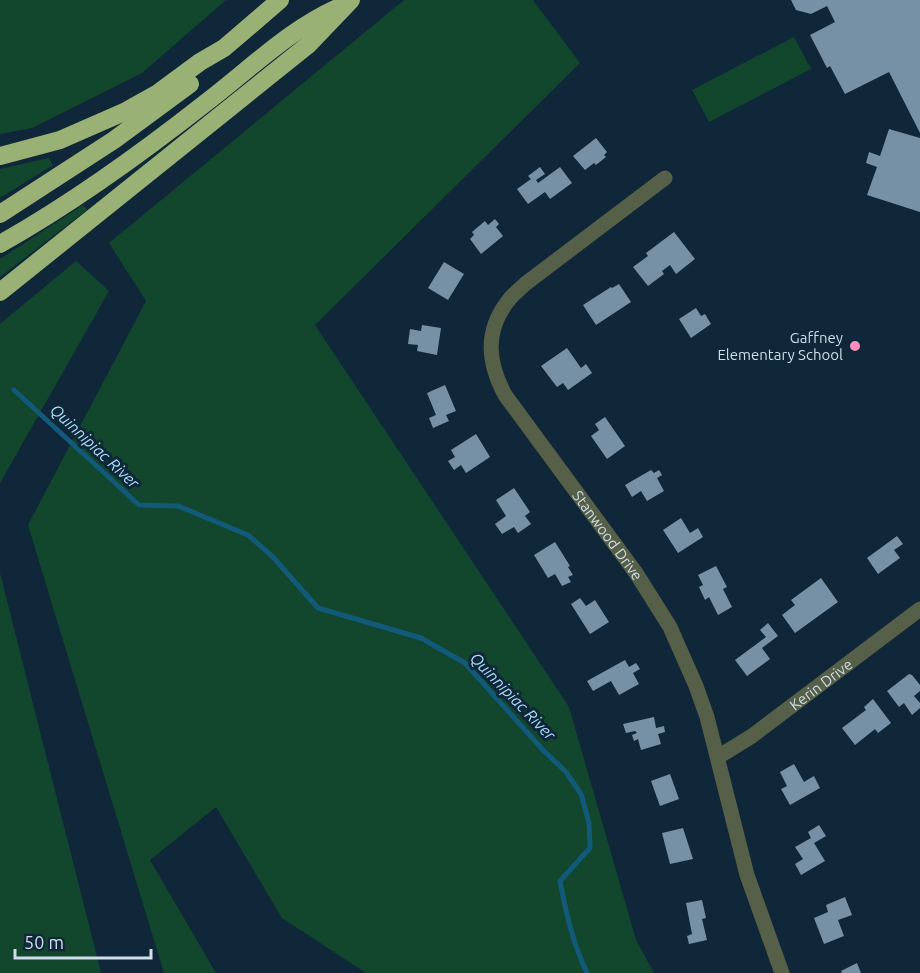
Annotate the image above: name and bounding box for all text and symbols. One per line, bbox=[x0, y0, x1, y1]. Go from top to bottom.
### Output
place label: Gaffney Elementary School bbox=[717, 329, 843, 363]
marker: Gaffney Elementary School bbox=[848, 339, 862, 353]
water label: Quinnipiac River bbox=[46, 400, 144, 493]
street label: Stanwood Drive bbox=[570, 487, 647, 583]
water label: Quinnipiac River bbox=[466, 649, 560, 745]
street label: Kerin Drive bbox=[786, 655, 855, 713]
scale bar bbox=[15, 922, 152, 960]
text: 50 m bbox=[24, 932, 64, 952]

